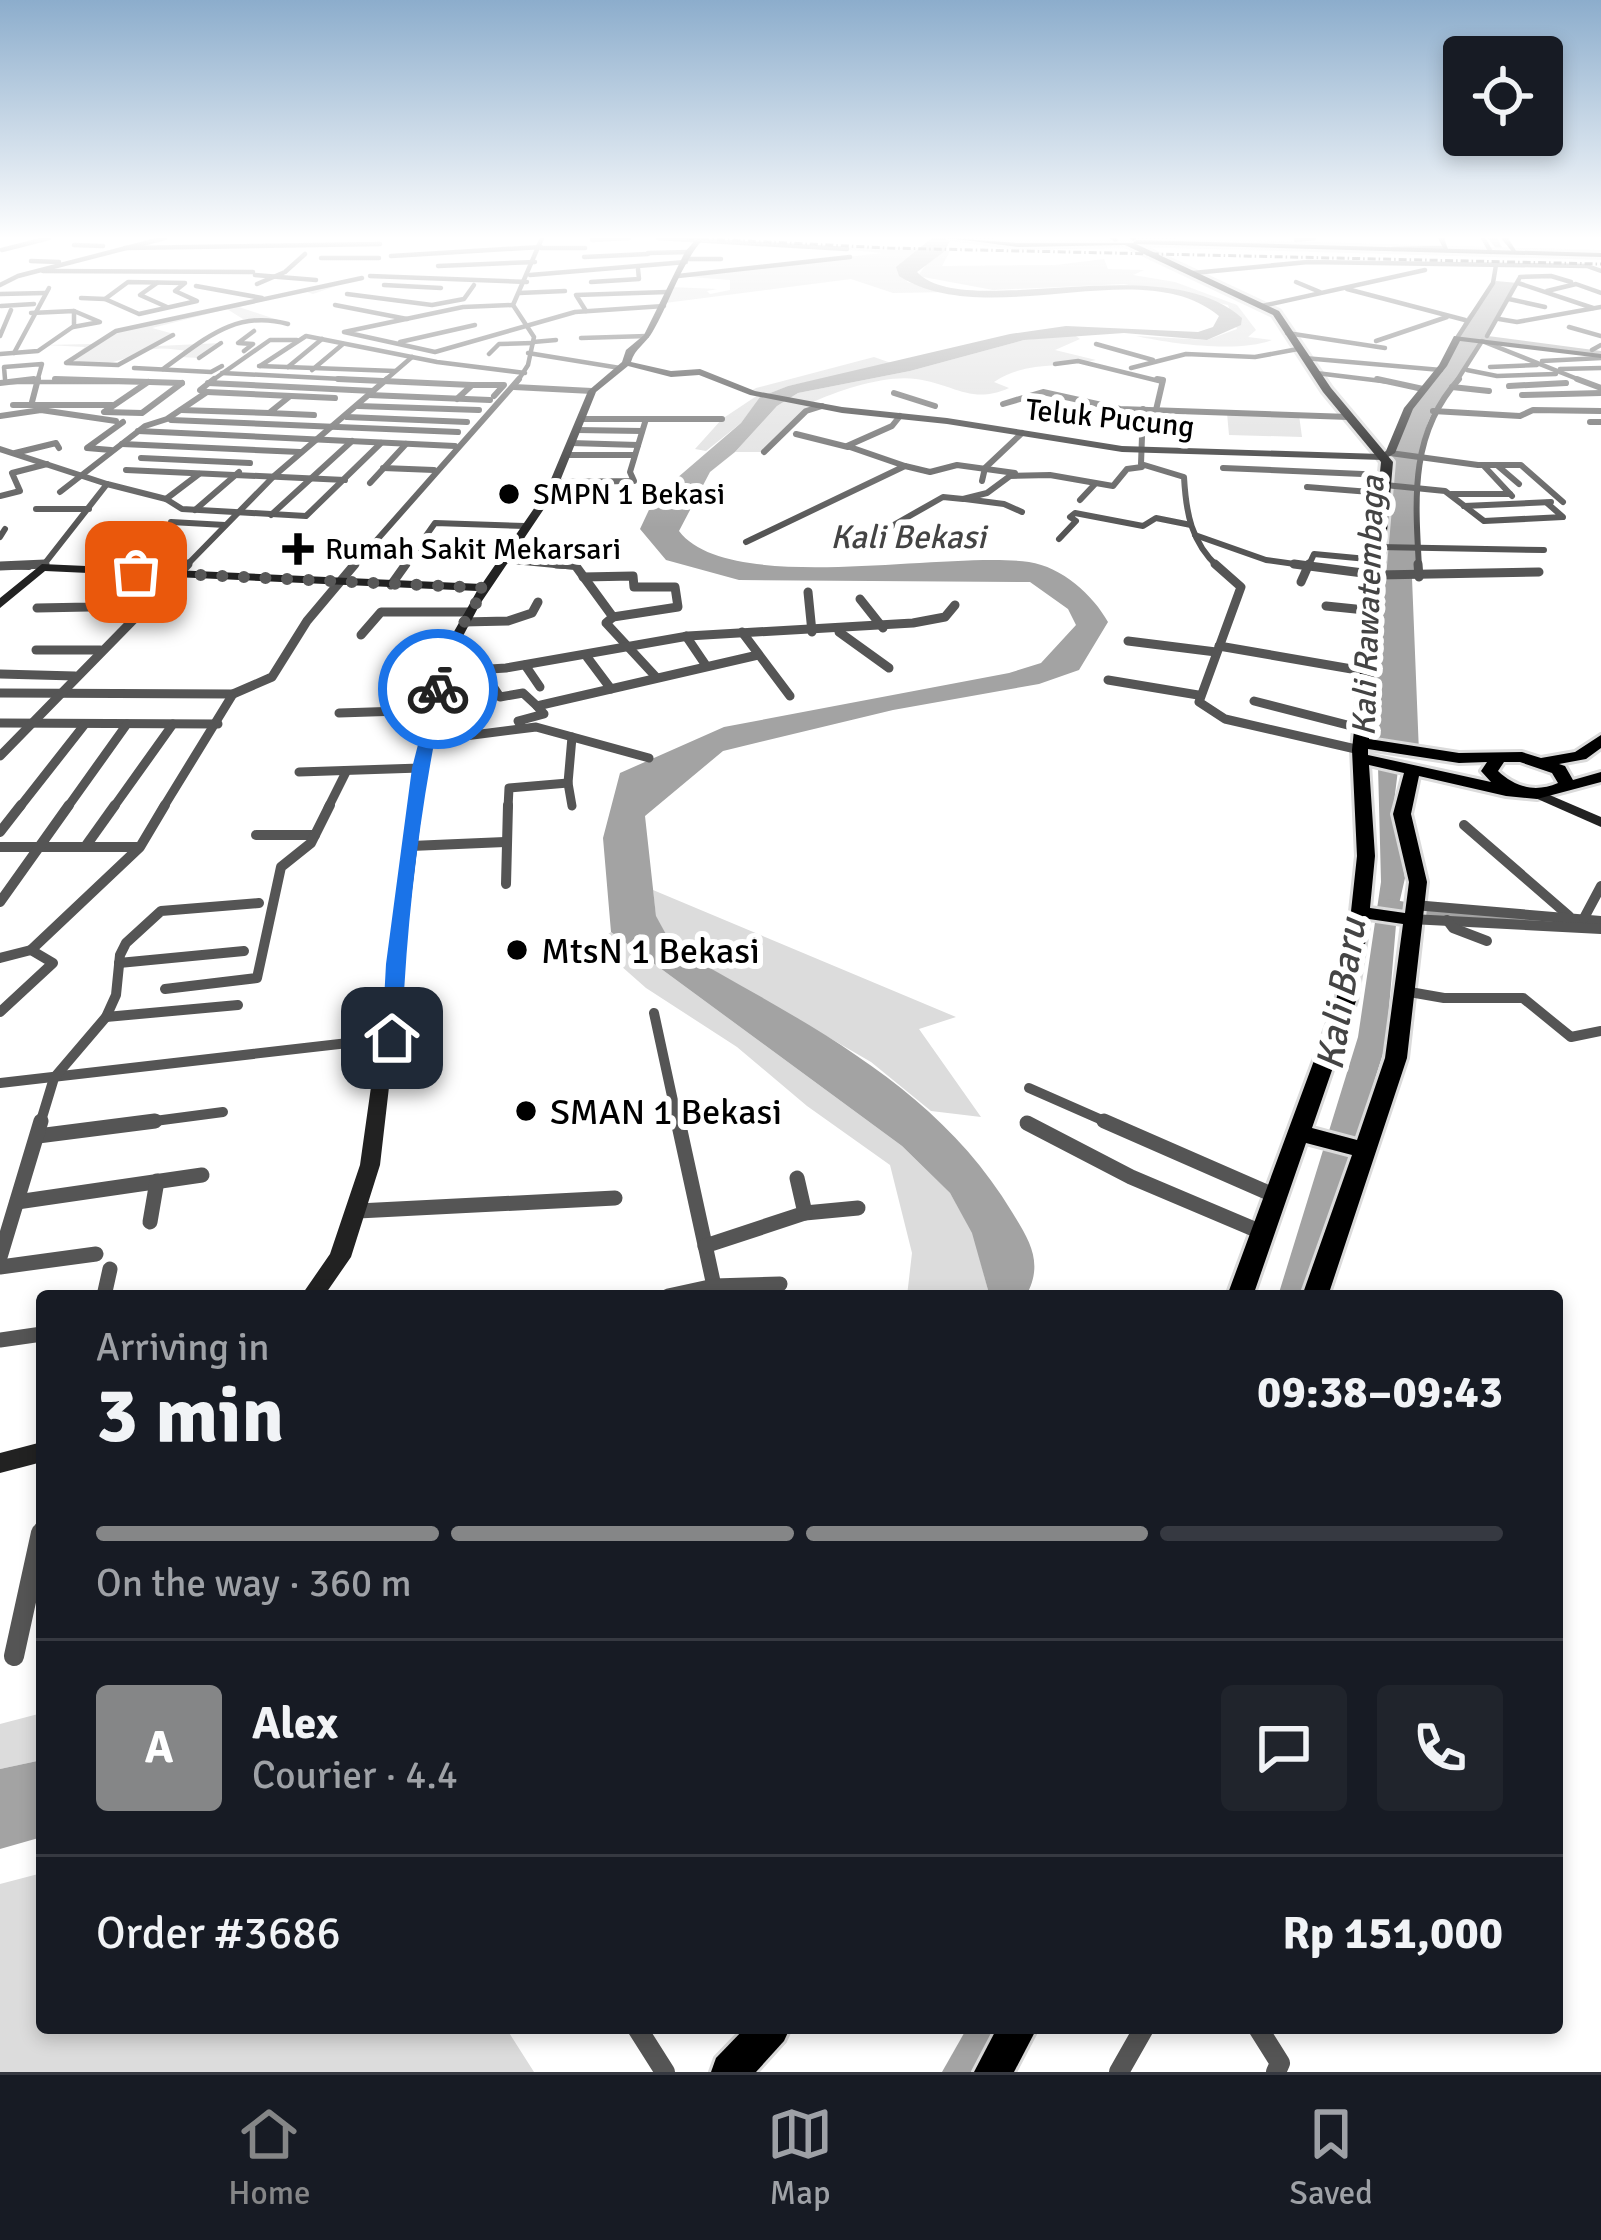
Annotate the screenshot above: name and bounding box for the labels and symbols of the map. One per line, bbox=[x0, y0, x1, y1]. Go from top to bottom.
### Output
street label: Teluk Pucung bbox=[1024, 391, 1196, 446]
water label: Kali Rawatembaga bbox=[1343, 474, 1394, 737]
place label: SMPN 1 Bekasi bbox=[533, 476, 725, 513]
marker: SMPN 1 Bekasi bbox=[496, 481, 522, 507]
water label: Kali Bekasi bbox=[830, 517, 989, 558]
pin bbox=[85, 521, 187, 623]
place label: Rumah Sakit Mekarsari bbox=[325, 531, 621, 568]
marker: Rumah Sakit Mekarsari bbox=[282, 533, 314, 565]
courier bbox=[378, 629, 498, 749]
water label: Kali Baru bbox=[1305, 912, 1377, 1073]
place label: MtsN 1 Bekasi bbox=[541, 929, 760, 974]
marker: MtsN 1 Bekasi bbox=[504, 937, 530, 963]
pin bbox=[341, 987, 443, 1089]
place label: SMAN 1 Bekasi bbox=[550, 1090, 782, 1135]
marker: SMAN 1 Bekasi bbox=[513, 1098, 539, 1124]

